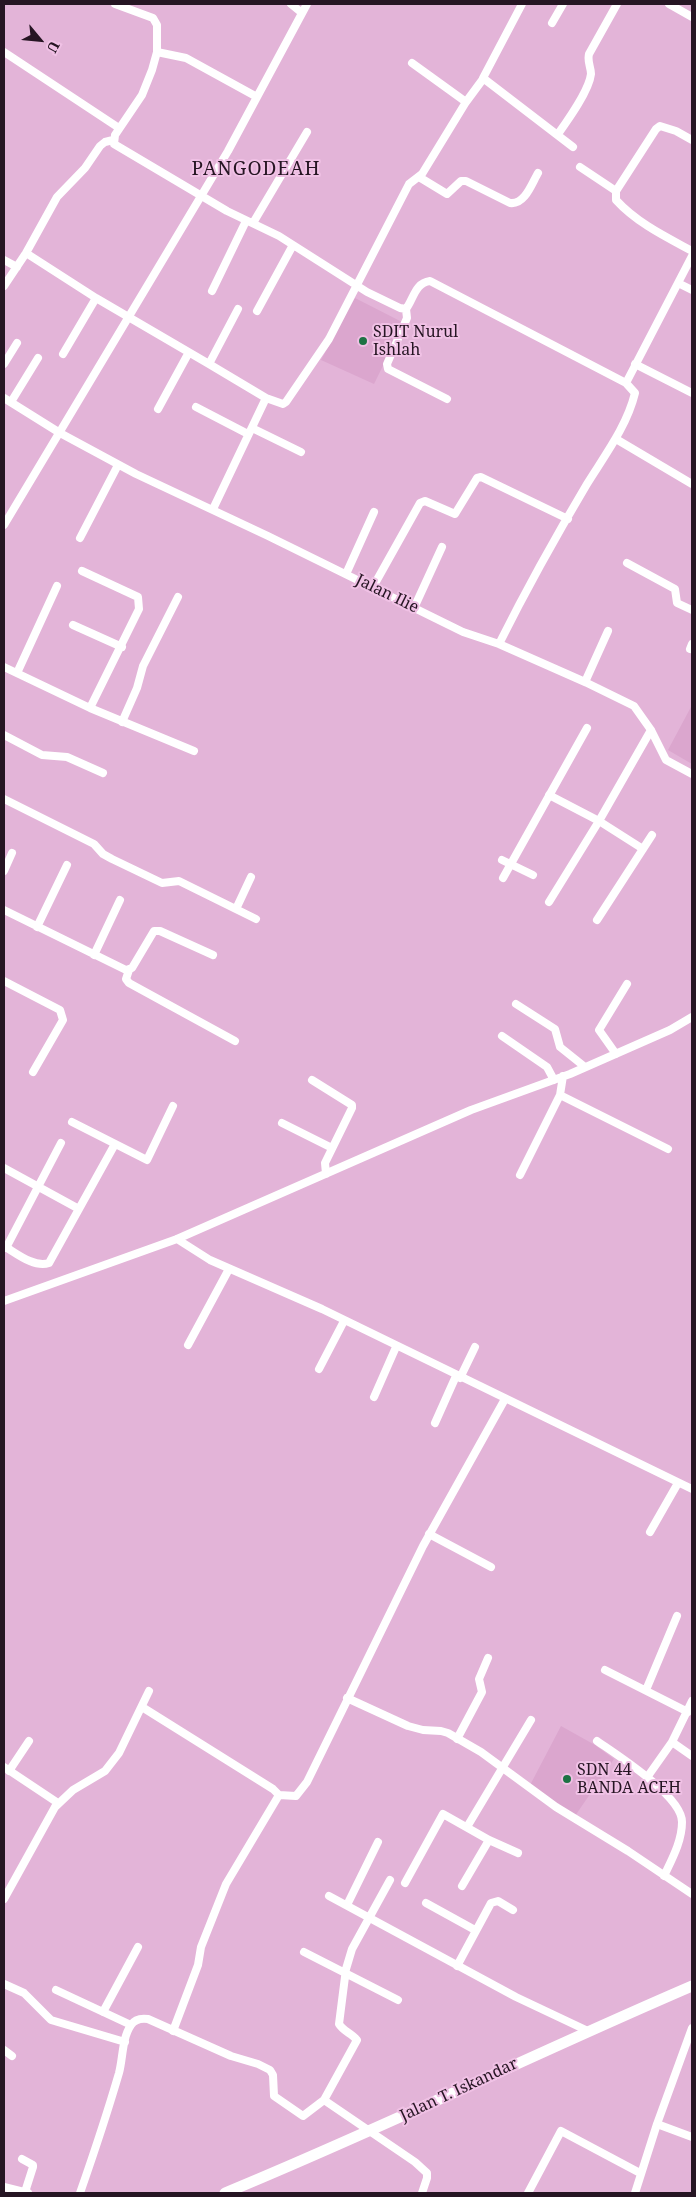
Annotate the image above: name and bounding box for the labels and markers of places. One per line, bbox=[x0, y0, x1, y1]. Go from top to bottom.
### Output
place label: SDIT Nurul Ishlah bbox=[373, 322, 458, 360]
marker: SDIT Nurul Ishlah bbox=[357, 335, 369, 347]
place label: SDN 44 BANDA ACEH bbox=[577, 1760, 681, 1798]
marker: SDN 44 BANDA ACEH bbox=[561, 1773, 573, 1785]

